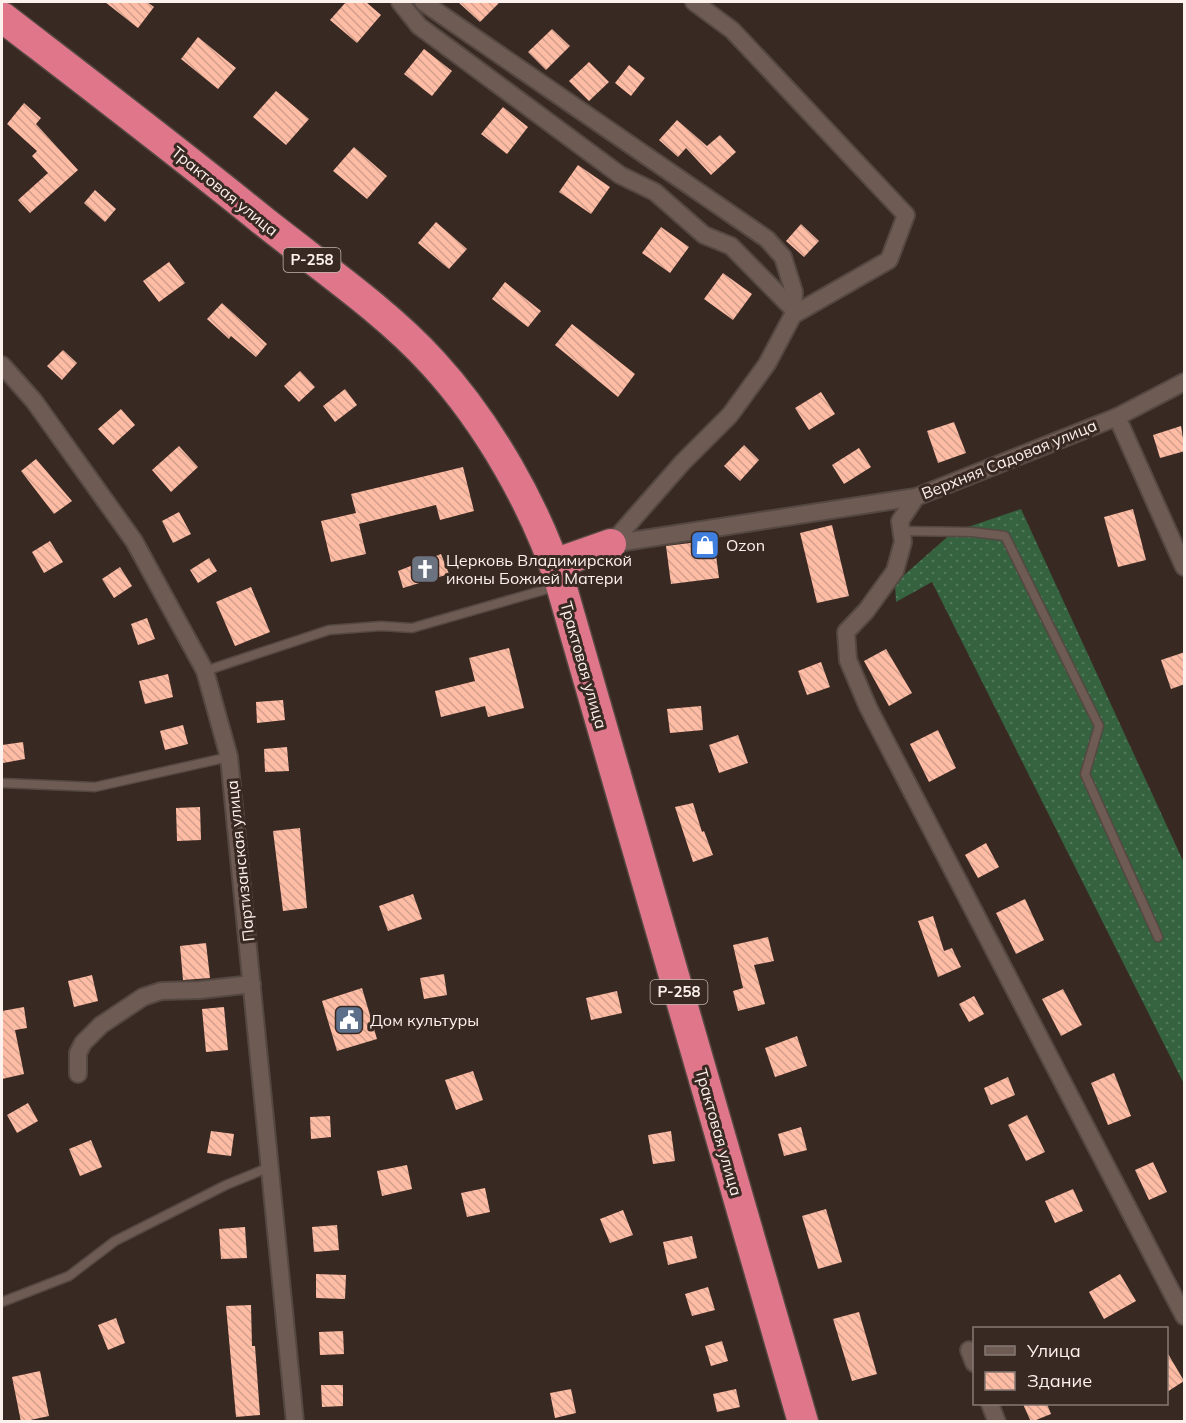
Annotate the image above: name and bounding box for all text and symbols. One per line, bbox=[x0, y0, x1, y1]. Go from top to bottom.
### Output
street label: Трактовая улица bbox=[168, 142, 282, 240]
road number: Р-258 bbox=[284, 248, 340, 272]
street label: Верхняя Садовая улица bbox=[918, 415, 1100, 503]
shop icon: Ozon bbox=[689, 529, 721, 561]
place label: Ozon bbox=[726, 535, 765, 555]
place label: Церковь Владимирской иконы Божией Матери bbox=[446, 550, 632, 588]
church icon: Церковь Владимирской иконы Божией Матери bbox=[409, 553, 441, 585]
street label: Трактовая улица bbox=[556, 599, 612, 731]
street label: Партизанская улица bbox=[222, 779, 258, 943]
road number: Р-258 bbox=[650, 980, 708, 1004]
public building icon: Дом культуры bbox=[333, 1004, 365, 1036]
place label: Дом культуры bbox=[370, 1010, 479, 1030]
street label: Трактовая улица bbox=[691, 1066, 747, 1198]
legend bbox=[973, 1327, 1168, 1405]
text: Улица bbox=[1026, 1339, 1081, 1362]
text: Здание bbox=[1027, 1369, 1092, 1392]

